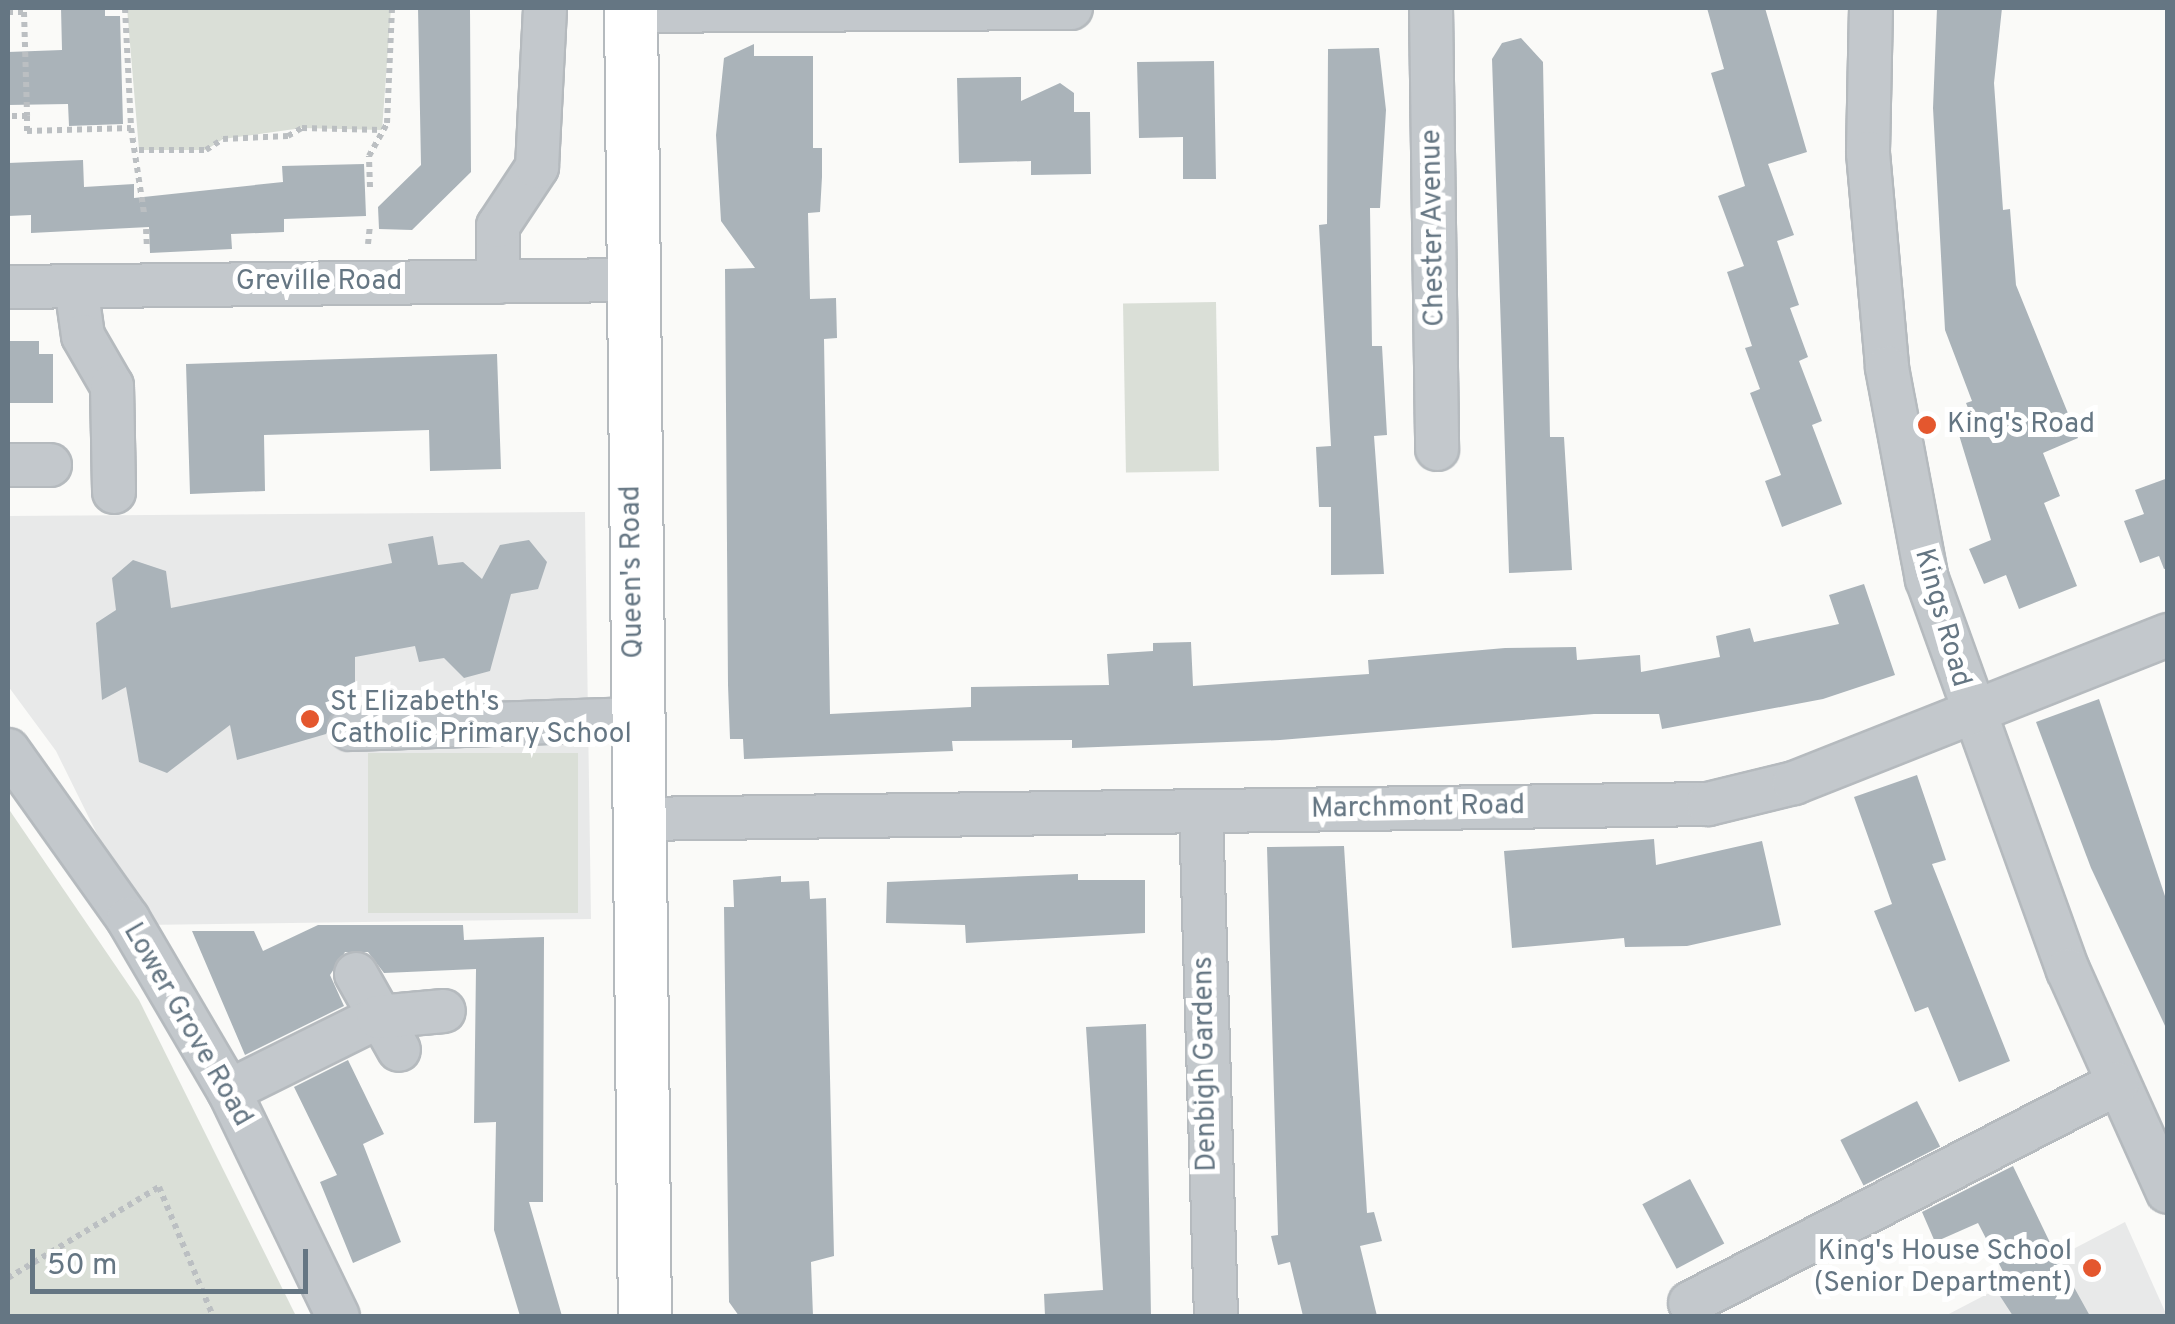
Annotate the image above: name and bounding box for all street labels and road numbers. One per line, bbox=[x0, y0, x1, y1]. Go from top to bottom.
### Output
street label: Chester Avenue bbox=[1415, 128, 1453, 328]
street label: Greville Road bbox=[236, 265, 402, 299]
street label: Queen's Road bbox=[615, 485, 651, 659]
street label: Kings Road bbox=[1906, 545, 1978, 691]
street label: Marchmont Road bbox=[1311, 789, 1525, 827]
street label: Lower Grove Road bbox=[115, 917, 259, 1133]
street label: Denbigh Gardens bbox=[1187, 956, 1225, 1172]

